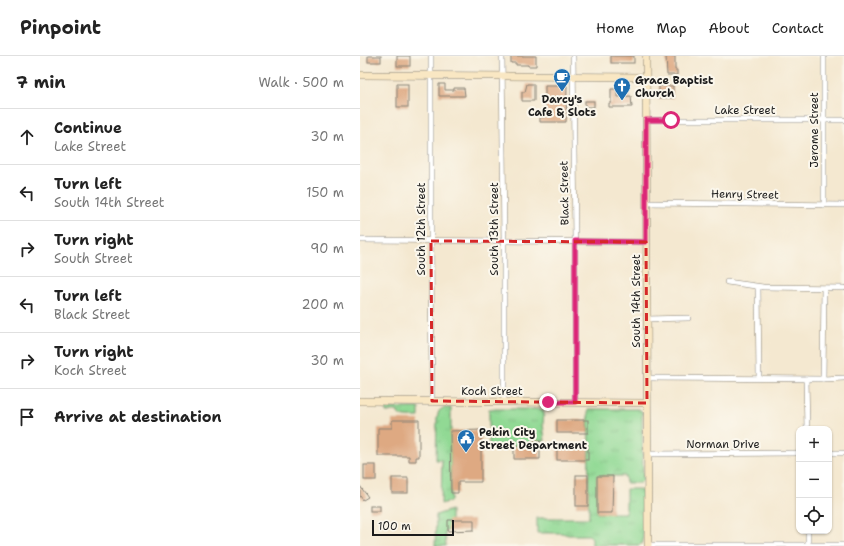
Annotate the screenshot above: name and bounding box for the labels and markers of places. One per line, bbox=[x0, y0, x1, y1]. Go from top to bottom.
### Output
cafe icon: Darcy's Cafe & Slots bbox=[552, 67, 572, 92]
place label: Grace Baptist Church bbox=[635, 73, 714, 101]
church icon: Grace Baptist Church bbox=[612, 76, 632, 101]
place label: Darcy's Cafe & Slots bbox=[528, 92, 596, 120]
place label: Pekin City Street Department bbox=[479, 425, 588, 453]
public building icon: Pekin City Street Department bbox=[456, 428, 476, 453]

